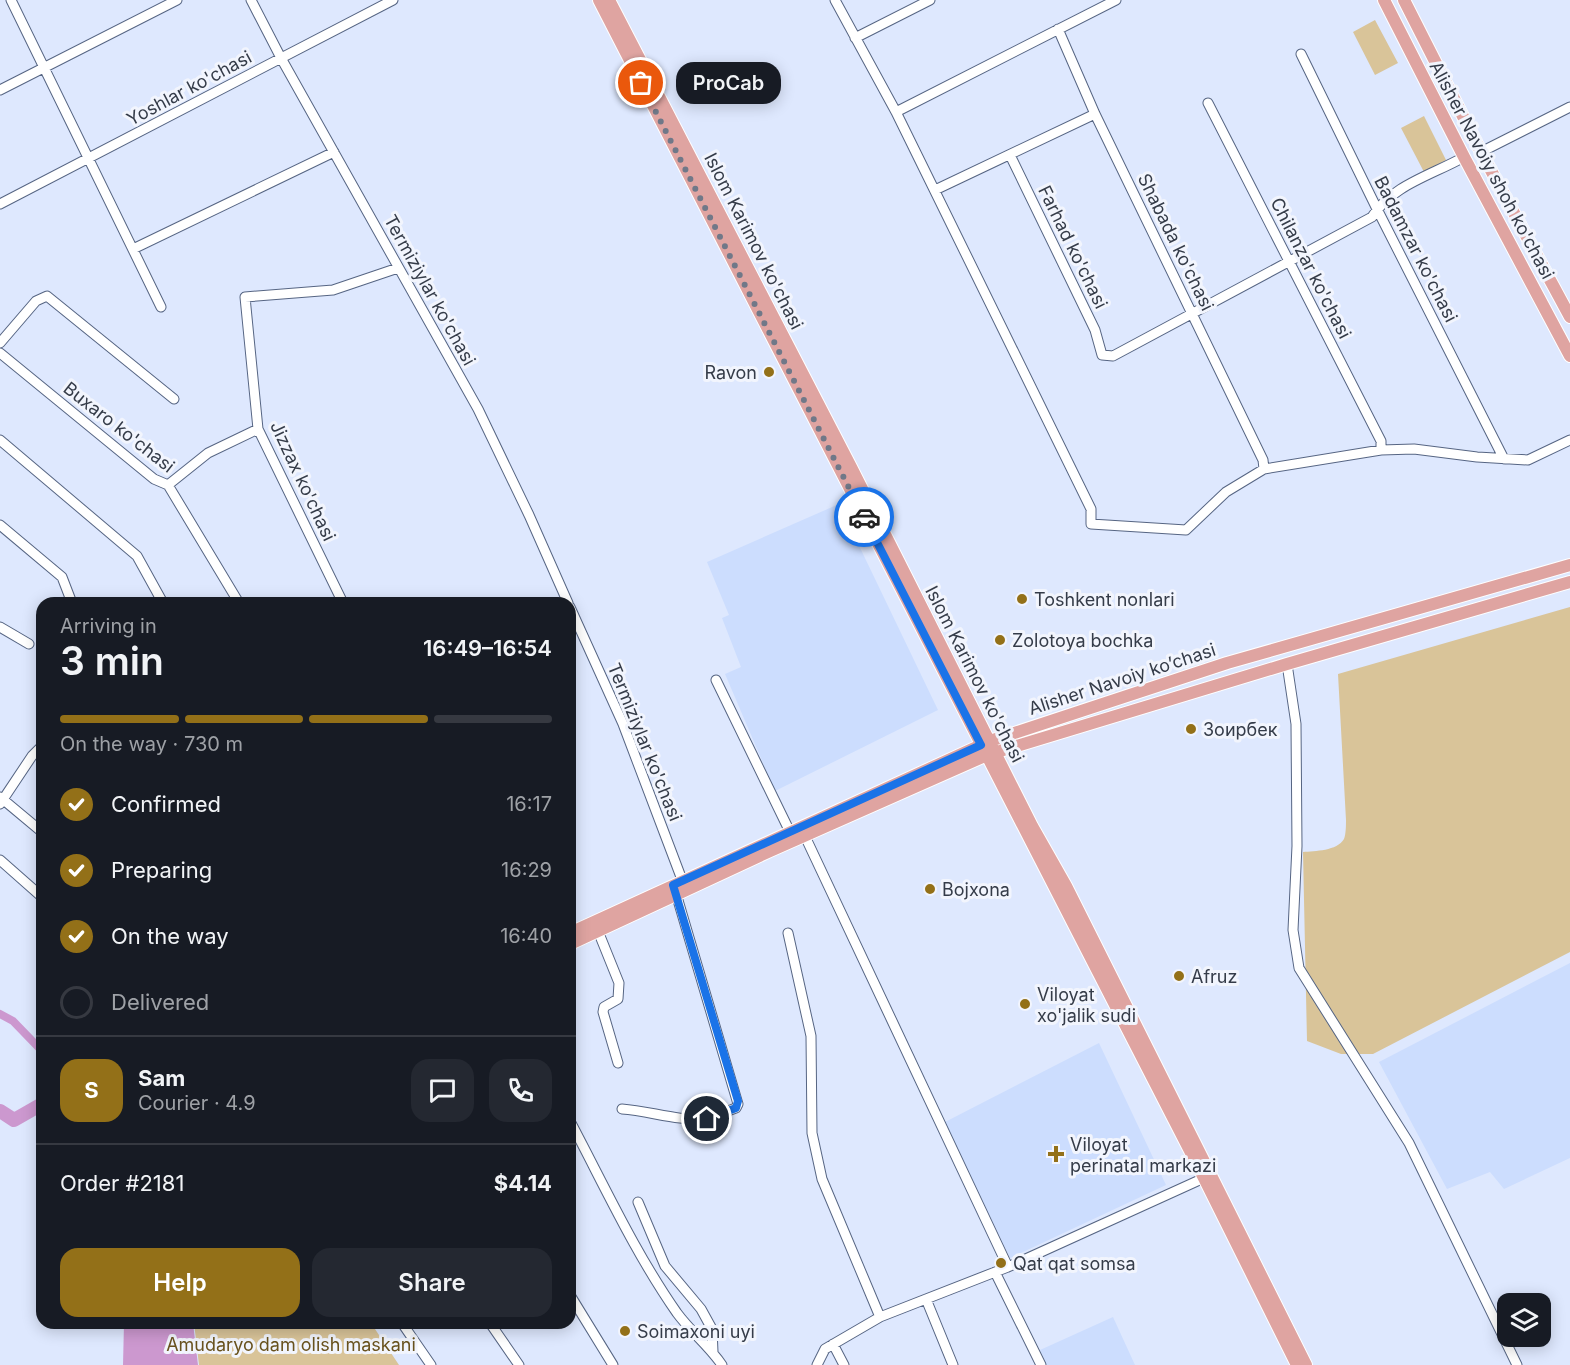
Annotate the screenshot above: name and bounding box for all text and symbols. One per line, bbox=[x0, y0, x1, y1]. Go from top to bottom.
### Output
street label: Yoshlar ko'chasi bbox=[123, 46, 255, 130]
pin bbox=[615, 57, 666, 108]
street label: Alisher Navoiy shoh ko'chasi bbox=[1426, 57, 1558, 283]
callout: ProCab bbox=[677, 62, 782, 104]
icon: bag bbox=[624, 66, 657, 99]
text: ProCab bbox=[693, 71, 764, 95]
street label: Islom Karimov ko'chasi bbox=[700, 149, 808, 333]
street label: Shabada ko'chasi bbox=[1134, 170, 1218, 314]
street label: Badamzar ko'chasi bbox=[1370, 173, 1462, 325]
street label: Farhad ko'chasi bbox=[1034, 182, 1112, 312]
street label: Chilanzar ko'chasi bbox=[1266, 194, 1356, 342]
street label: Termiziylar ko'chasi bbox=[380, 211, 480, 369]
place label: Ravon bbox=[704, 362, 757, 383]
marker: Ravon bbox=[762, 365, 776, 379]
street label: Buxaro ko'chasi bbox=[59, 377, 179, 477]
street label: Jizzax ko'chasi bbox=[266, 418, 340, 544]
courier bbox=[834, 487, 894, 547]
icon: car bbox=[848, 501, 881, 534]
street label: Islom Karimov ko'chasi bbox=[921, 582, 1029, 766]
place label: Toshkent nonlari bbox=[1034, 589, 1175, 610]
marker: Toshkent nonlari bbox=[1015, 592, 1029, 606]
text: Arriving in bbox=[60, 614, 157, 638]
place label: Zolotoya bochka bbox=[1012, 630, 1153, 651]
marker: Zolotoya bochka bbox=[993, 633, 1007, 647]
text: 16:49–16:54 bbox=[423, 635, 552, 661]
text: 3 min bbox=[60, 637, 164, 684]
street label: Alisher Navoiy ko’chasi bbox=[1026, 639, 1218, 719]
street label: Termiziylar ko'chasi bbox=[604, 660, 686, 824]
place label: Зоирбек bbox=[1203, 719, 1278, 740]
marker: Зоирбек bbox=[1184, 722, 1198, 736]
text: On the way · 730 m bbox=[60, 732, 243, 756]
icon: check bbox=[60, 788, 93, 821]
text: Confirmed bbox=[111, 791, 221, 817]
text: 16:17 bbox=[506, 792, 552, 816]
icon: check bbox=[60, 854, 93, 887]
text: Preparing bbox=[111, 857, 212, 883]
text: 16:29 bbox=[501, 858, 552, 882]
place label: Bojxona bbox=[942, 879, 1010, 900]
marker: Bojxona bbox=[923, 882, 937, 896]
icon: check bbox=[60, 920, 93, 953]
text: On the way bbox=[111, 923, 229, 949]
text: 16:40 bbox=[500, 924, 552, 948]
place label: Afruz bbox=[1191, 966, 1237, 987]
marker: Afruz bbox=[1172, 969, 1186, 983]
place label: Viloyat xo'jalik sudi bbox=[1037, 984, 1136, 1026]
text: Delivered bbox=[111, 989, 209, 1015]
marker: Viloyat xo'jalik sudi bbox=[1018, 997, 1032, 1011]
button: chat bbox=[411, 1059, 474, 1122]
button: phone bbox=[489, 1059, 552, 1122]
text: Sam bbox=[138, 1065, 185, 1091]
text: S bbox=[84, 1077, 99, 1103]
text: Courier · 4.9 bbox=[138, 1091, 256, 1115]
pin bbox=[681, 1093, 732, 1144]
icon: home bbox=[690, 1102, 723, 1135]
place label: Viloyat perinatal markazi bbox=[1070, 1134, 1216, 1176]
marker: Viloyat perinatal markazi bbox=[1047, 1145, 1065, 1163]
text: Order #2181 bbox=[60, 1170, 184, 1196]
text: $4.14 bbox=[494, 1170, 552, 1196]
button: Help bbox=[60, 1248, 300, 1317]
button: Share bbox=[312, 1248, 552, 1317]
place label: Qat qat somsa bbox=[1013, 1253, 1136, 1274]
marker: Qat qat somsa bbox=[994, 1256, 1008, 1270]
map controls bbox=[1497, 1293, 1551, 1347]
button: layers bbox=[1497, 1293, 1551, 1347]
place label: Soimaxoni uyi bbox=[637, 1321, 755, 1342]
marker: Soimaxoni uyi bbox=[618, 1324, 632, 1338]
park label: Amudaryo dam olish maskani bbox=[166, 1334, 416, 1355]

